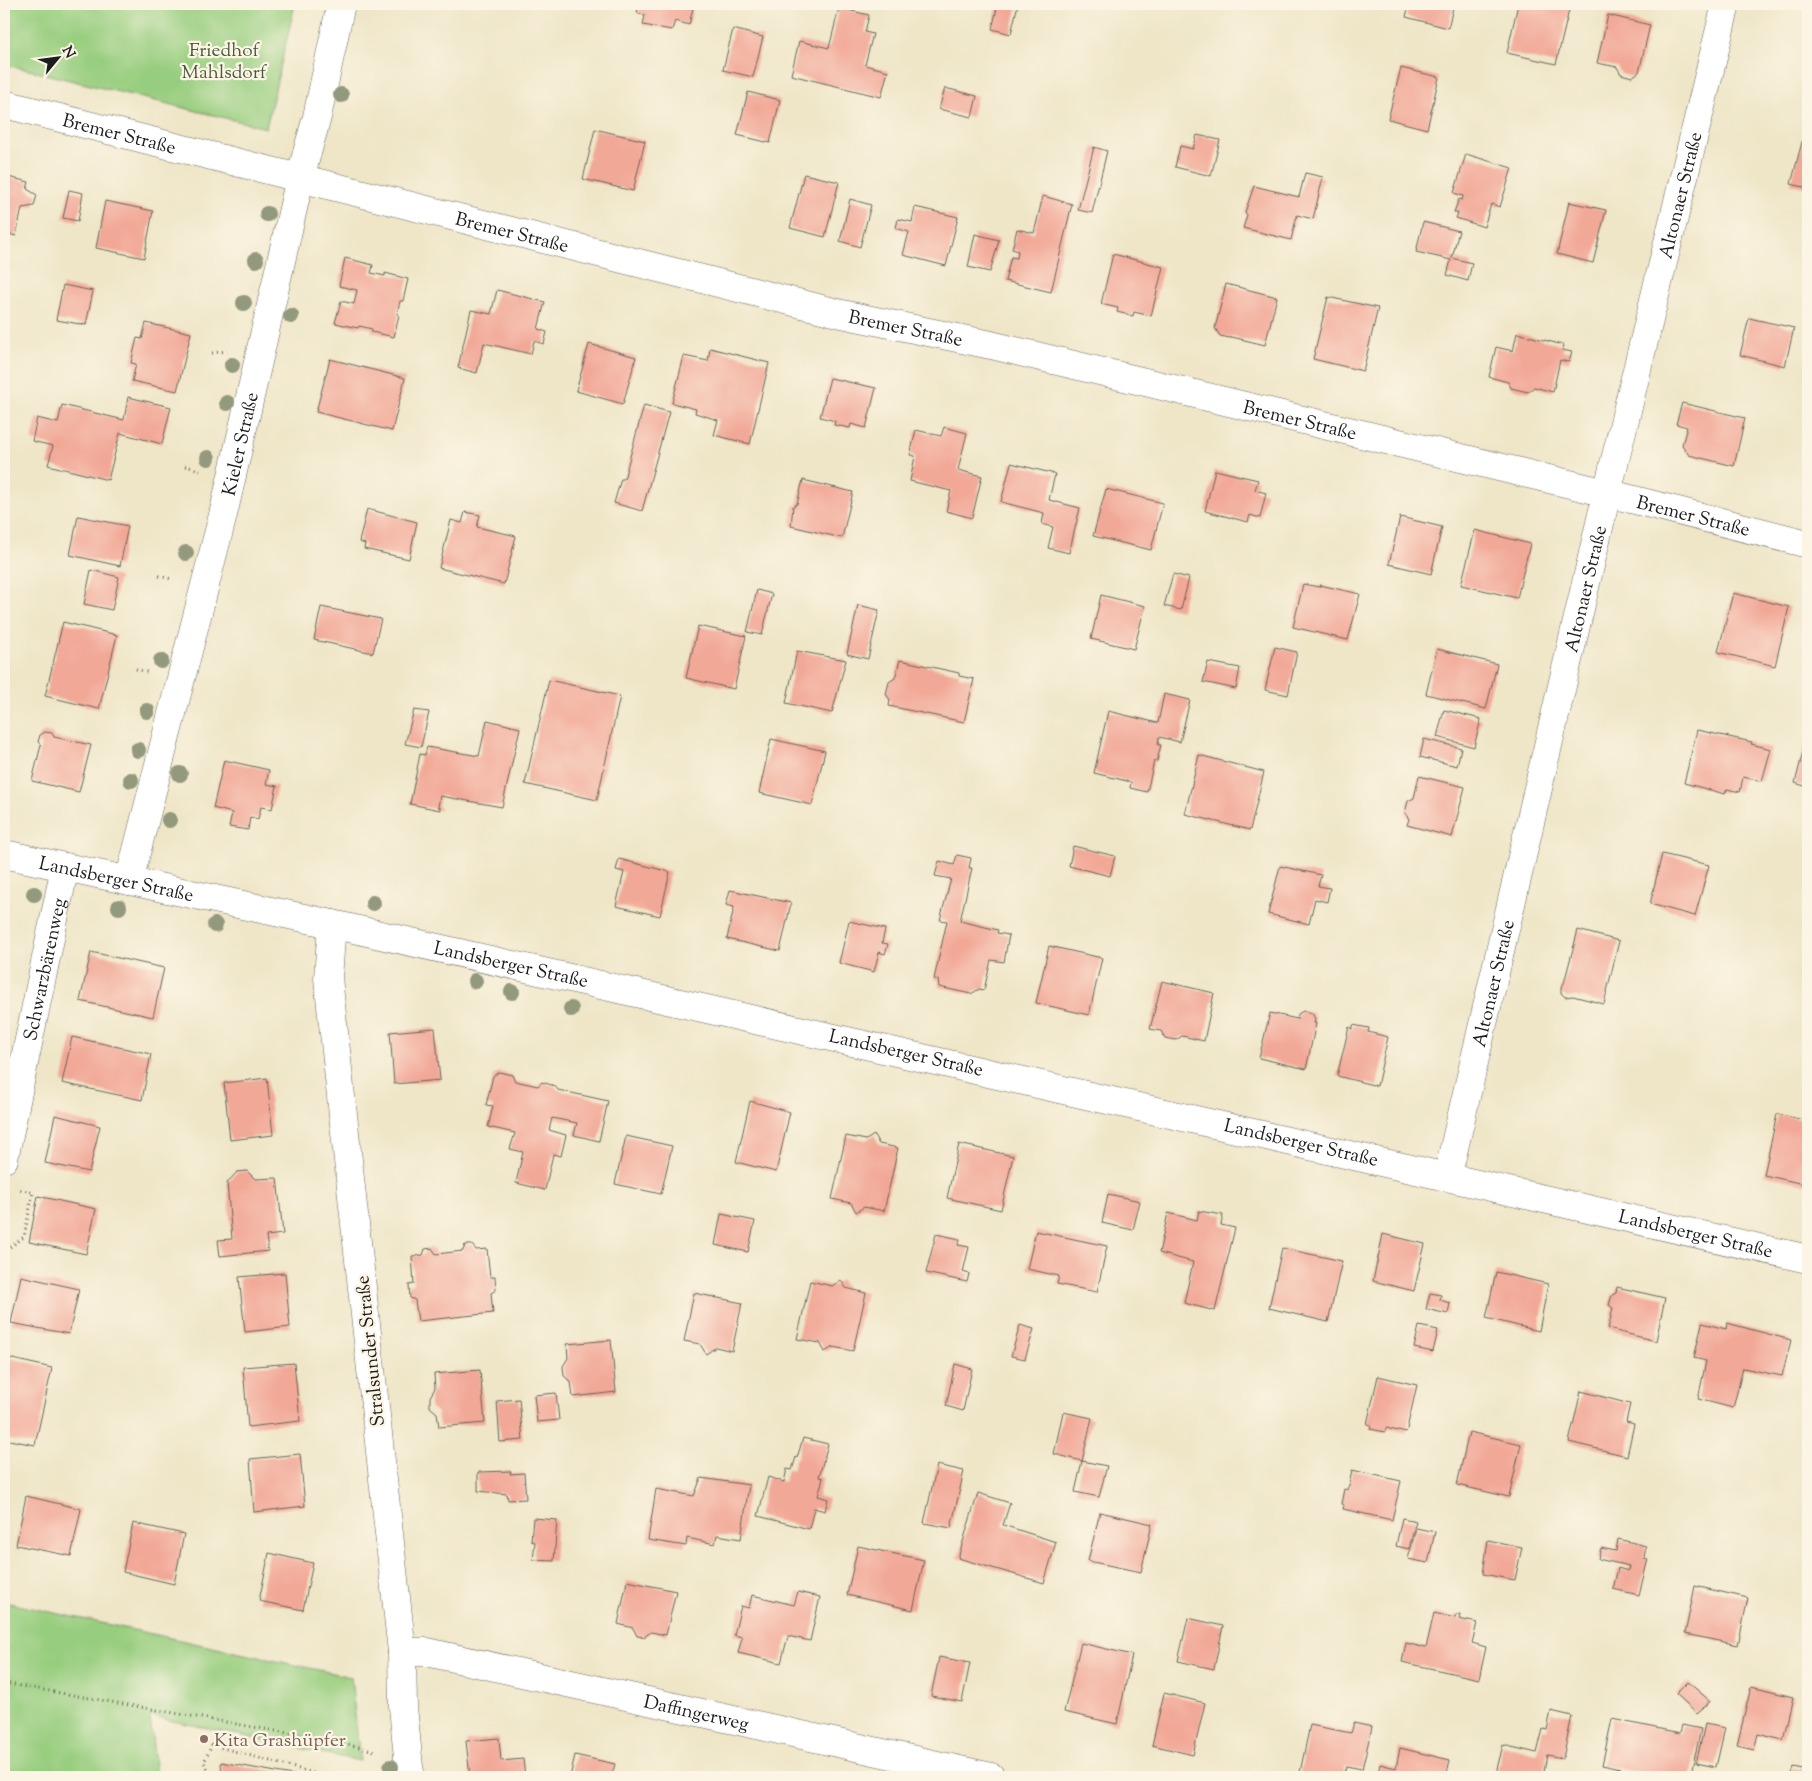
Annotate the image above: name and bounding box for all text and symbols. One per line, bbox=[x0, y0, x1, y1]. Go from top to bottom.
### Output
north arrow bbox=[32, 32, 82, 82]
park label: Friedhof Mahlsdorf bbox=[182, 38, 268, 87]
text: N bbox=[56, 43, 79, 62]
street label: Bremer Straße bbox=[59, 108, 179, 163]
street label: Altonaer Straße bbox=[1653, 129, 1710, 262]
street label: Bremer Straße bbox=[452, 207, 571, 261]
street label: Bremer Straße bbox=[846, 305, 965, 355]
street label: Kieler Straße bbox=[217, 390, 267, 499]
street label: Bremer Straße bbox=[1240, 395, 1359, 448]
street label: Bremer Straße bbox=[1633, 490, 1753, 545]
street label: Altonaer Straße bbox=[1559, 523, 1615, 656]
street label: Landsberger Straße bbox=[36, 851, 196, 910]
street label: Schwarzbärenweg bbox=[18, 896, 74, 1043]
street label: Altonaer Straße bbox=[1467, 917, 1523, 1050]
street label: Landsberger Straße bbox=[431, 936, 591, 996]
street label: Landsberger Straße bbox=[826, 1024, 986, 1085]
street label: Landsberger Straße bbox=[1221, 1113, 1381, 1175]
street label: Landsberger Straße bbox=[1616, 1204, 1775, 1266]
street label: Stralsunder Straße bbox=[350, 1274, 393, 1428]
street label: Daffingerweg bbox=[641, 1689, 751, 1739]
place label: Kita Grashüpfer bbox=[214, 1728, 346, 1755]
marker: Kita Grashüpfer bbox=[198, 1733, 210, 1745]

